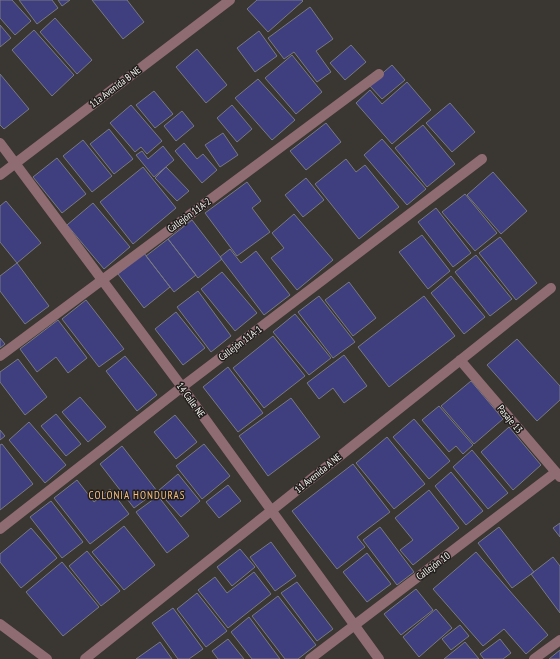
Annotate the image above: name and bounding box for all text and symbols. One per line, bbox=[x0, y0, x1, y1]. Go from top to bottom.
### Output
street label: 11a Avenida B NE bbox=[87, 64, 143, 110]
street label: Callejón 11A-2 bbox=[165, 195, 213, 235]
street label: Callejón 11A-1 bbox=[216, 322, 264, 364]
street label: 14 Calle NE bbox=[174, 380, 208, 420]
street label: Pasaje 13 bbox=[494, 402, 526, 436]
street label: 11 Avenida A NE bbox=[292, 450, 344, 496]
district label: COLONIA HONDURAS bbox=[89, 488, 185, 502]
street label: Callejón 10 bbox=[413, 549, 453, 583]

